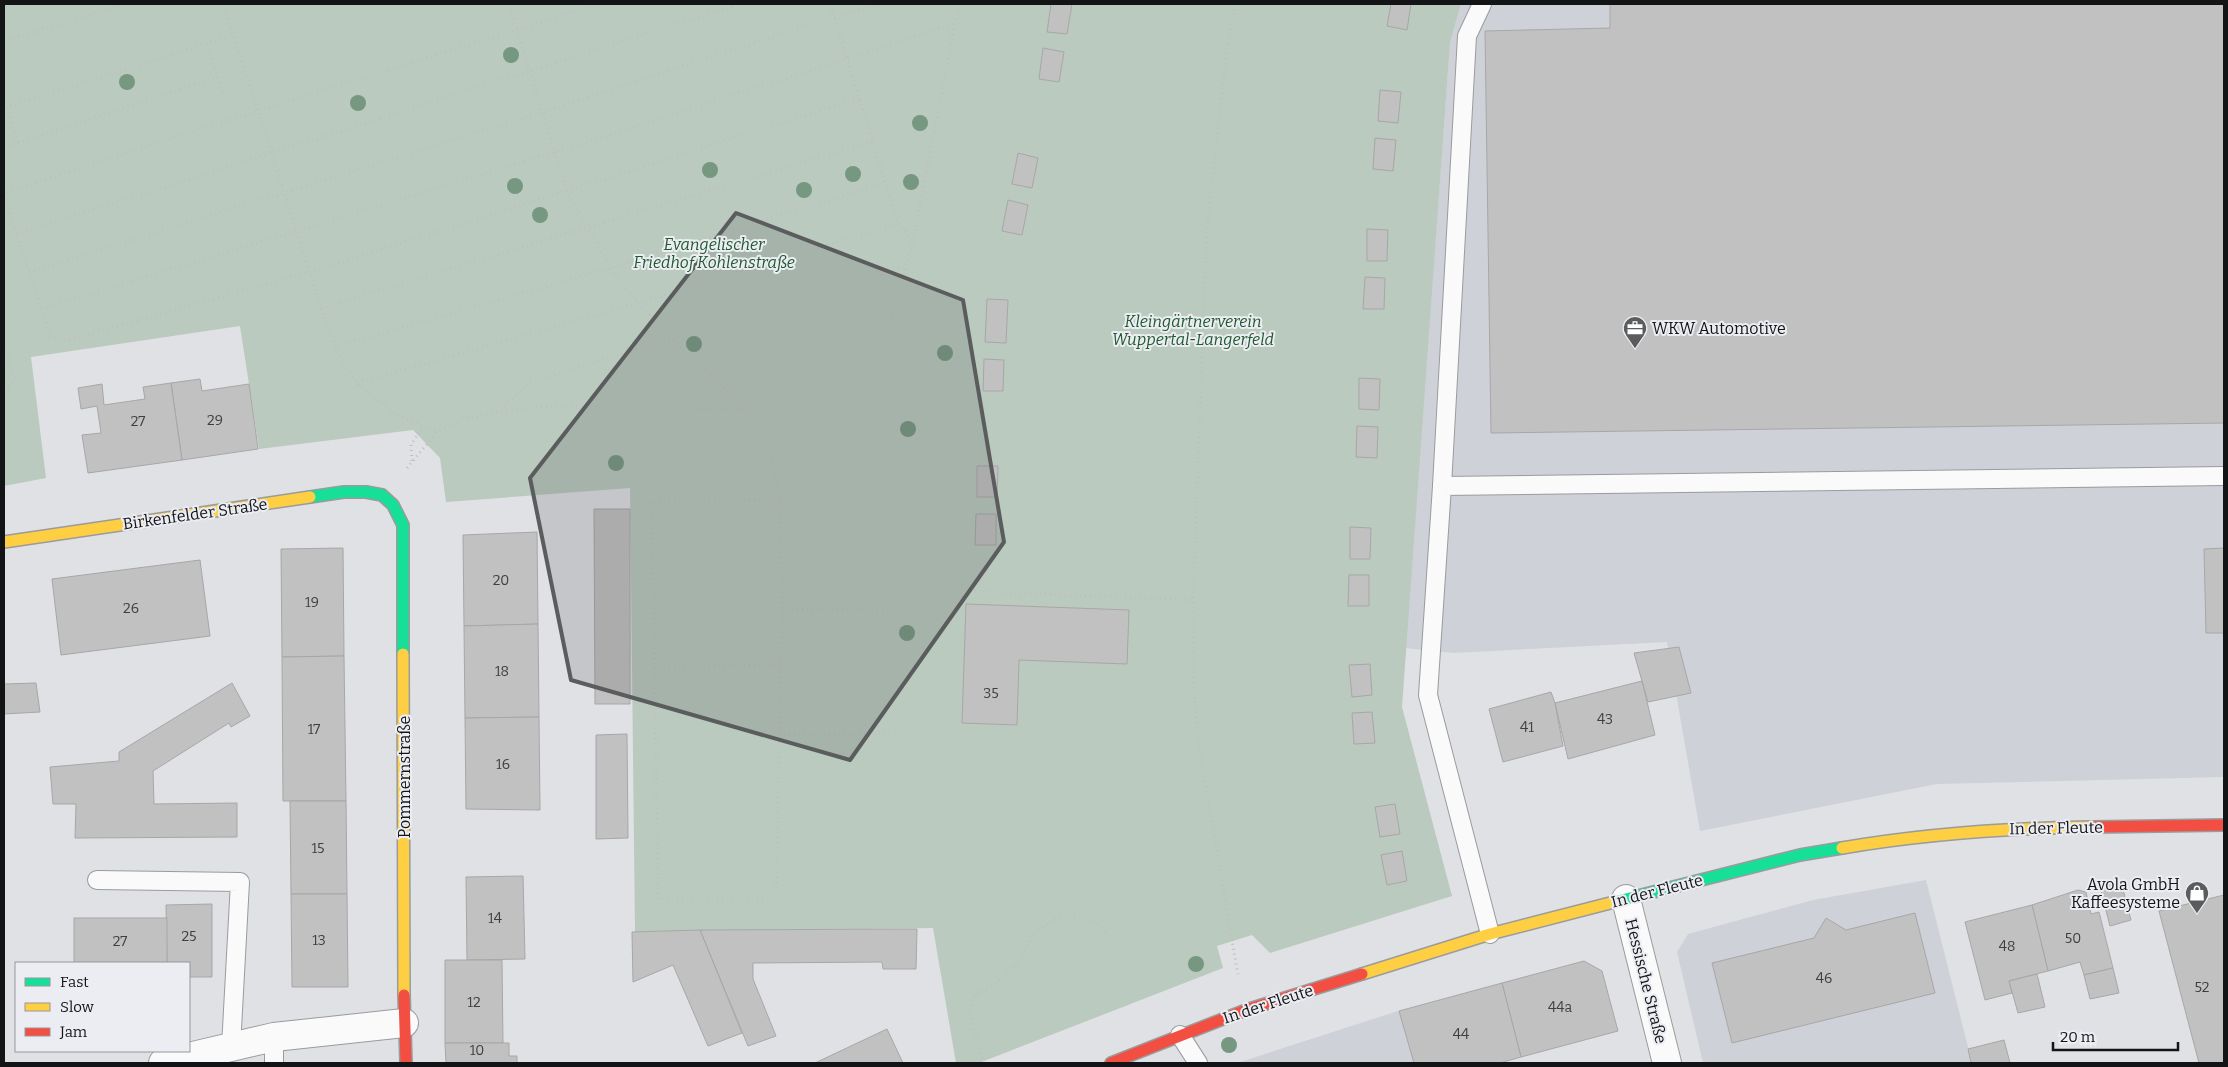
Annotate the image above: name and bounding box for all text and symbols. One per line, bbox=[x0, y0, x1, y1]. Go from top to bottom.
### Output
park label: Evangelischer Friedhof Kohlenstraße bbox=[633, 235, 795, 272]
park label: Kleingärtnerverein Wuppertal-Langerfeld bbox=[1112, 312, 1274, 349]
office icon: WKW Automotive bbox=[1622, 315, 1648, 349]
place label: WKW Automotive bbox=[1652, 319, 1786, 338]
house number: 29 bbox=[207, 412, 223, 429]
house number: 27 bbox=[131, 413, 145, 430]
street label: Birkenfelder Straße bbox=[122, 494, 268, 534]
house number: 20 bbox=[493, 572, 509, 589]
house number: 19 bbox=[305, 594, 319, 611]
house number: 26 bbox=[123, 600, 139, 617]
house number: 18 bbox=[495, 663, 509, 680]
house number: 35 bbox=[983, 685, 999, 702]
house number: 43 bbox=[1597, 711, 1613, 728]
street label: Pommernstraße bbox=[395, 716, 414, 838]
house number: 41 bbox=[1520, 719, 1534, 736]
house number: 17 bbox=[308, 721, 320, 738]
house number: 16 bbox=[496, 756, 510, 773]
street label: In der Fleute bbox=[2009, 818, 2103, 838]
house number: 15 bbox=[311, 840, 325, 857]
street label: In der Fleute bbox=[1609, 870, 1705, 912]
place label: Avola GmbH Kaffeesysteme bbox=[2071, 875, 2180, 912]
shop icon: Avola GmbH Kaffeesysteme bbox=[2184, 880, 2210, 914]
house number: 14 bbox=[488, 910, 502, 927]
street label: Hessische Straße bbox=[1621, 916, 1671, 1046]
house number: 25 bbox=[181, 928, 197, 945]
house number: 50 bbox=[2065, 930, 2081, 947]
house number: 13 bbox=[312, 932, 326, 949]
house number: 27 bbox=[113, 933, 127, 950]
house number: 48 bbox=[1999, 938, 2015, 955]
legend bbox=[15, 962, 190, 1052]
house number: 46 bbox=[1816, 970, 1832, 987]
text: Fast bbox=[60, 973, 89, 991]
house number: 52 bbox=[2195, 979, 2209, 996]
street label: In der Fleute bbox=[1220, 980, 1316, 1028]
house number: 12 bbox=[467, 994, 481, 1011]
text: Slow bbox=[60, 998, 95, 1016]
house number: 44a bbox=[1548, 999, 1572, 1016]
scale bar bbox=[2053, 1020, 2178, 1052]
text: Jam bbox=[59, 1023, 88, 1041]
house number: 44 bbox=[1453, 1026, 1469, 1043]
text: 20 m bbox=[2060, 1028, 2096, 1046]
house number: 10 bbox=[470, 1042, 484, 1059]

